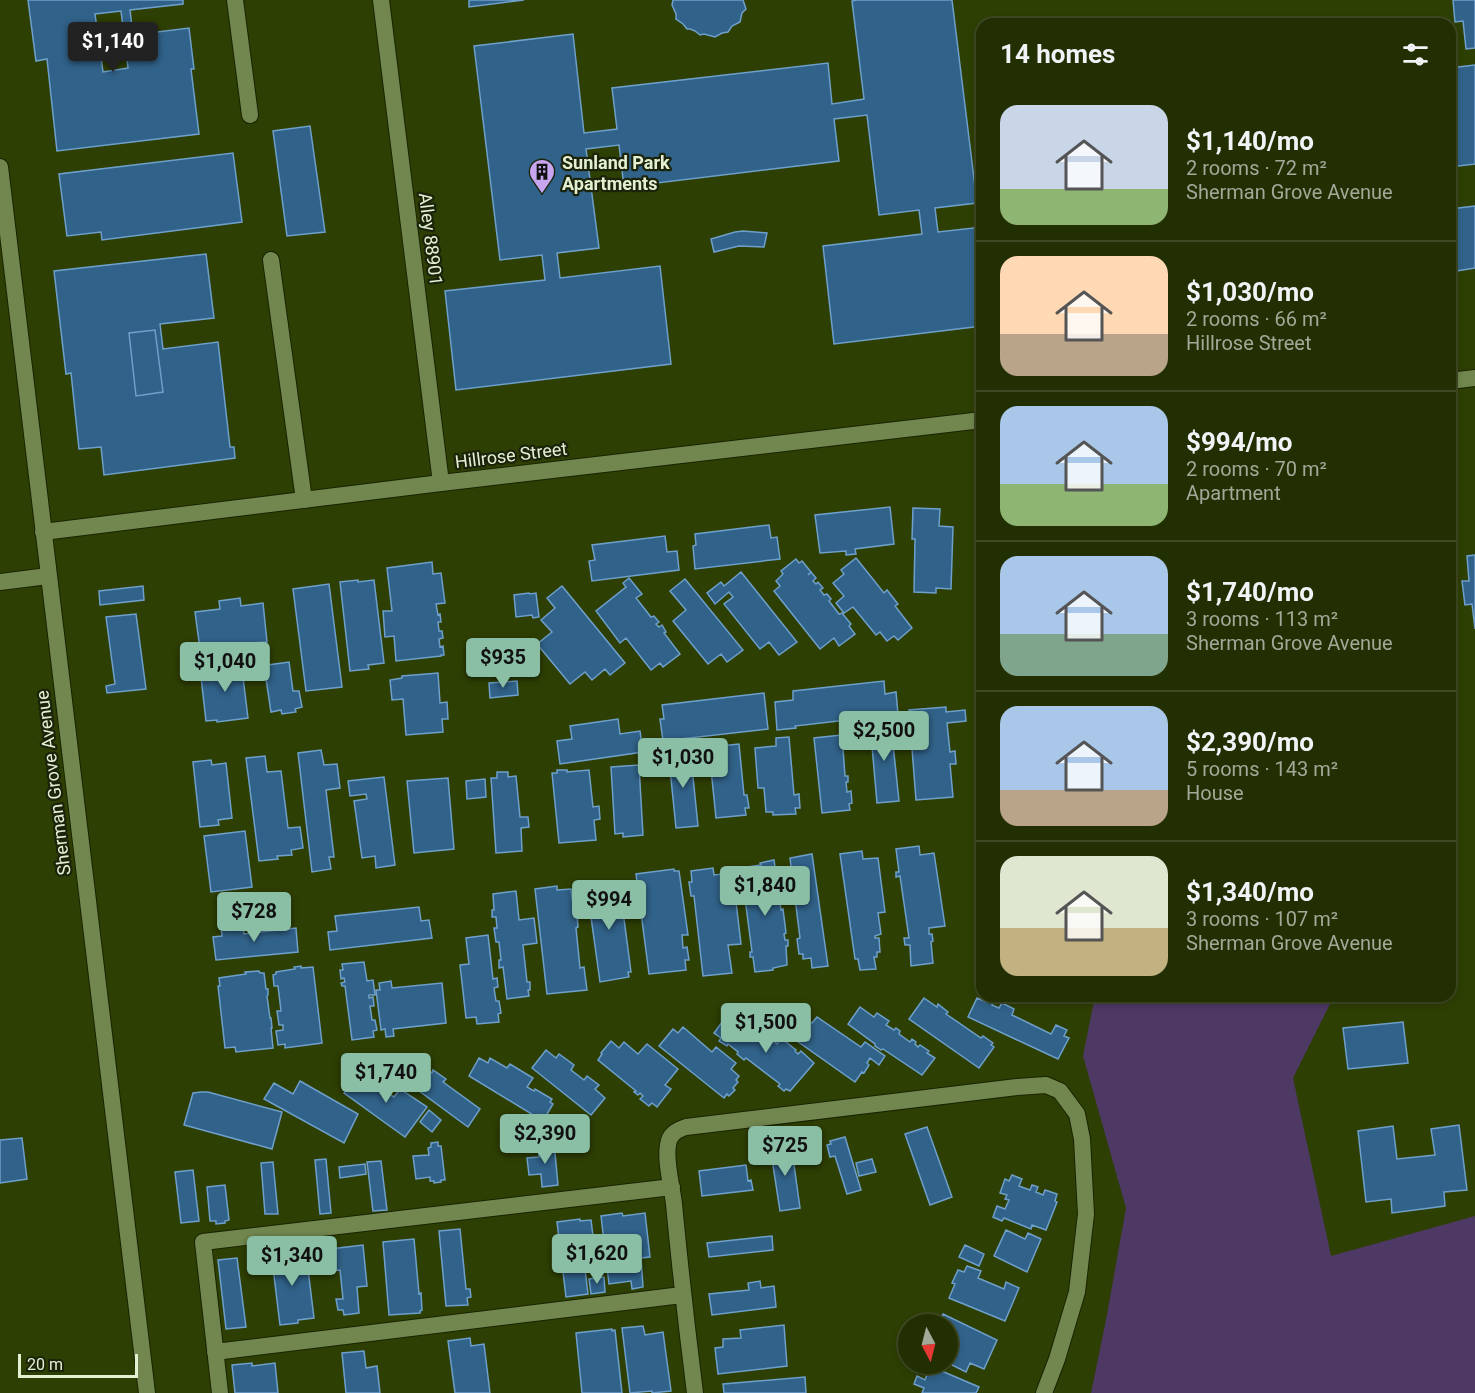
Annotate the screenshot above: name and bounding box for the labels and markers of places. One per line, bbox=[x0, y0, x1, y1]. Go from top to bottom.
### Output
pin: $1,140 bbox=[64, 22, 162, 73]
place label: Sunland Park Apartments bbox=[562, 152, 670, 194]
building icon: Sunland Park Apartments bbox=[527, 157, 557, 195]
pin: $935 bbox=[467, 638, 539, 689]
pin: $1,040 bbox=[176, 642, 274, 693]
pin: $2,500 bbox=[835, 711, 933, 762]
pin: $1,030 bbox=[634, 738, 732, 789]
pin: $1,840 bbox=[716, 866, 814, 917]
pin: $994 bbox=[573, 880, 645, 931]
pin: $728 bbox=[218, 892, 290, 943]
pin: $1,500 bbox=[717, 1003, 815, 1054]
pin: $1,740 bbox=[337, 1053, 435, 1104]
pin: $2,390 bbox=[496, 1114, 594, 1165]
pin: $725 bbox=[749, 1126, 821, 1177]
pin: $1,620 bbox=[548, 1234, 646, 1285]
pin: $1,340 bbox=[243, 1236, 341, 1287]

